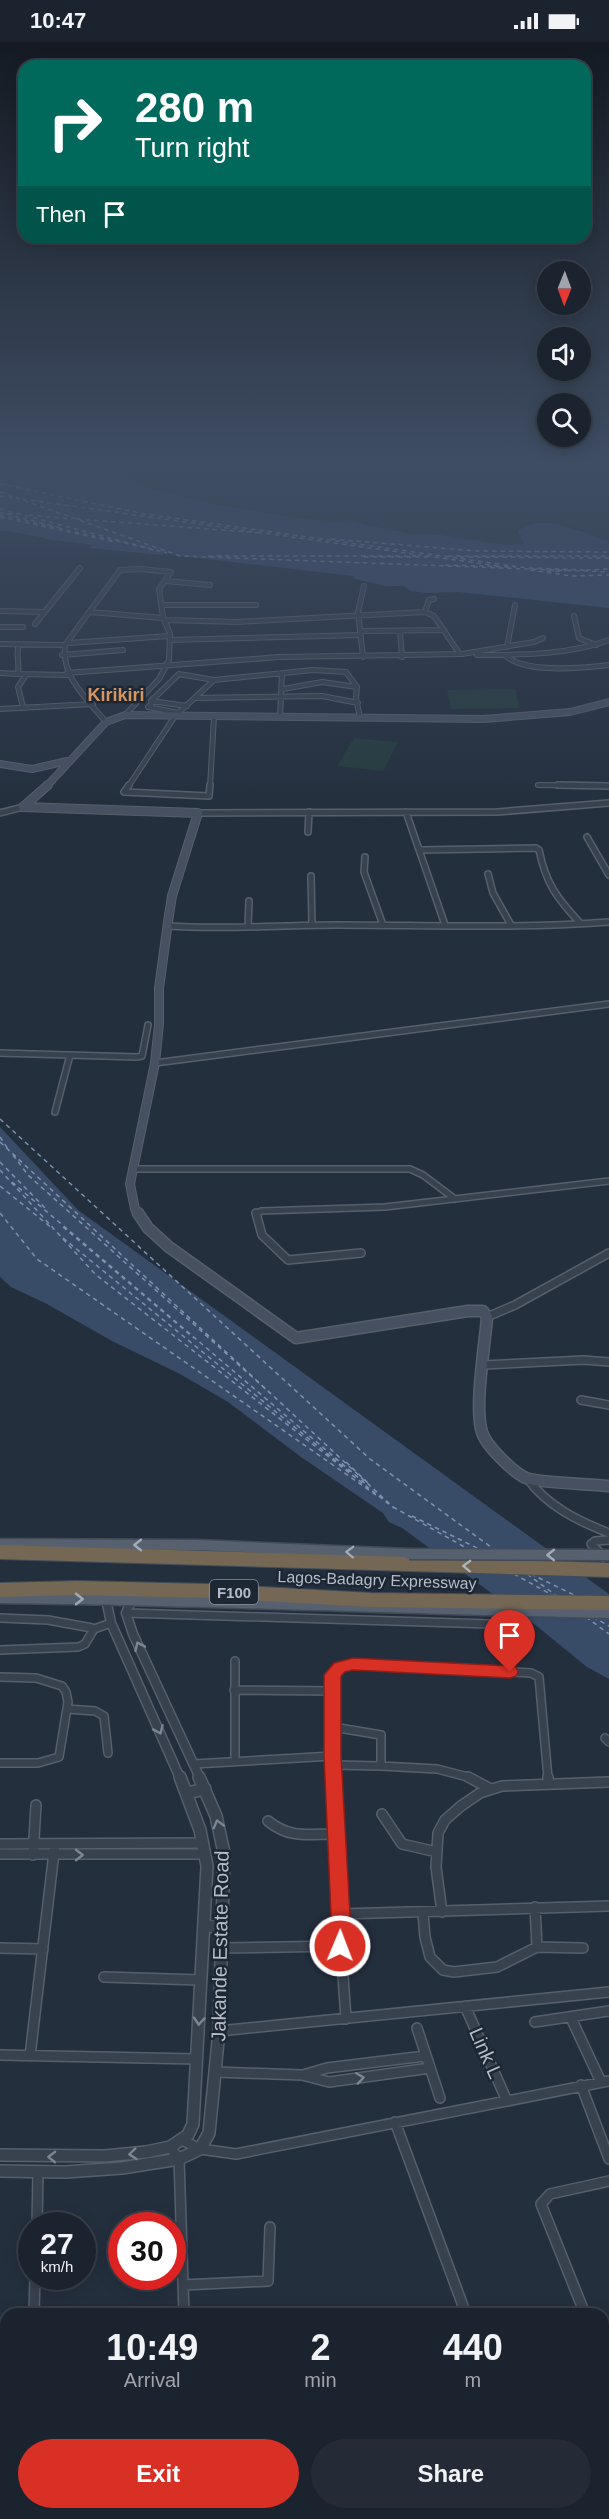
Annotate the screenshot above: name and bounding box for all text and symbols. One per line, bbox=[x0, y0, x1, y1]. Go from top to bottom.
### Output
text: 10:47 bbox=[30, 8, 86, 33]
icon: right bbox=[36, 84, 114, 162]
text: 280 m bbox=[135, 84, 254, 131]
text: Turn right bbox=[135, 133, 250, 163]
icon: arrive bbox=[98, 198, 131, 231]
text: Then bbox=[36, 202, 86, 227]
north arrow bbox=[537, 261, 591, 315]
map controls bbox=[537, 261, 591, 447]
button: sound bbox=[537, 327, 591, 381]
button: search bbox=[537, 393, 591, 447]
district label: Kirikiri bbox=[87, 685, 145, 705]
one-way arrow bbox=[134, 1539, 143, 1551]
one-way arrow bbox=[346, 1545, 355, 1558]
one-way arrow bbox=[546, 1549, 555, 1561]
one-way arrow bbox=[462, 1560, 471, 1573]
street label: Lagos-Badagry Expressway bbox=[277, 1568, 477, 1592]
road number: F100 bbox=[210, 1580, 258, 1604]
one-way arrow bbox=[75, 1593, 84, 1605]
pin bbox=[484, 1610, 535, 1672]
icon: arrive bbox=[493, 1619, 526, 1652]
one-way arrow bbox=[134, 1641, 146, 1652]
one-way arrow bbox=[152, 1724, 164, 1735]
one-way arrow bbox=[213, 1819, 225, 1830]
one-way arrow bbox=[75, 1849, 84, 1861]
street label: Jakande Estate Road bbox=[207, 1850, 233, 2042]
position arrow bbox=[308, 1914, 372, 1978]
one-way arrow bbox=[193, 2016, 206, 2026]
street label: Link L bbox=[465, 2024, 507, 2082]
one-way arrow bbox=[355, 2072, 364, 2084]
one-way arrow bbox=[129, 2147, 138, 2159]
one-way arrow bbox=[48, 2150, 57, 2163]
speed limit sign: 30 bbox=[108, 2212, 186, 2290]
text: 27 bbox=[40, 2227, 74, 2260]
text: km/h bbox=[41, 2258, 73, 2275]
text: 10:49 bbox=[106, 2327, 198, 2368]
text: 2 bbox=[310, 2327, 330, 2368]
text: 440 bbox=[443, 2327, 503, 2368]
text: Arrival bbox=[124, 2369, 181, 2391]
text: min bbox=[304, 2369, 337, 2391]
text: m bbox=[464, 2369, 481, 2391]
button: Exit bbox=[18, 2439, 299, 2508]
button: Share bbox=[311, 2439, 591, 2508]

